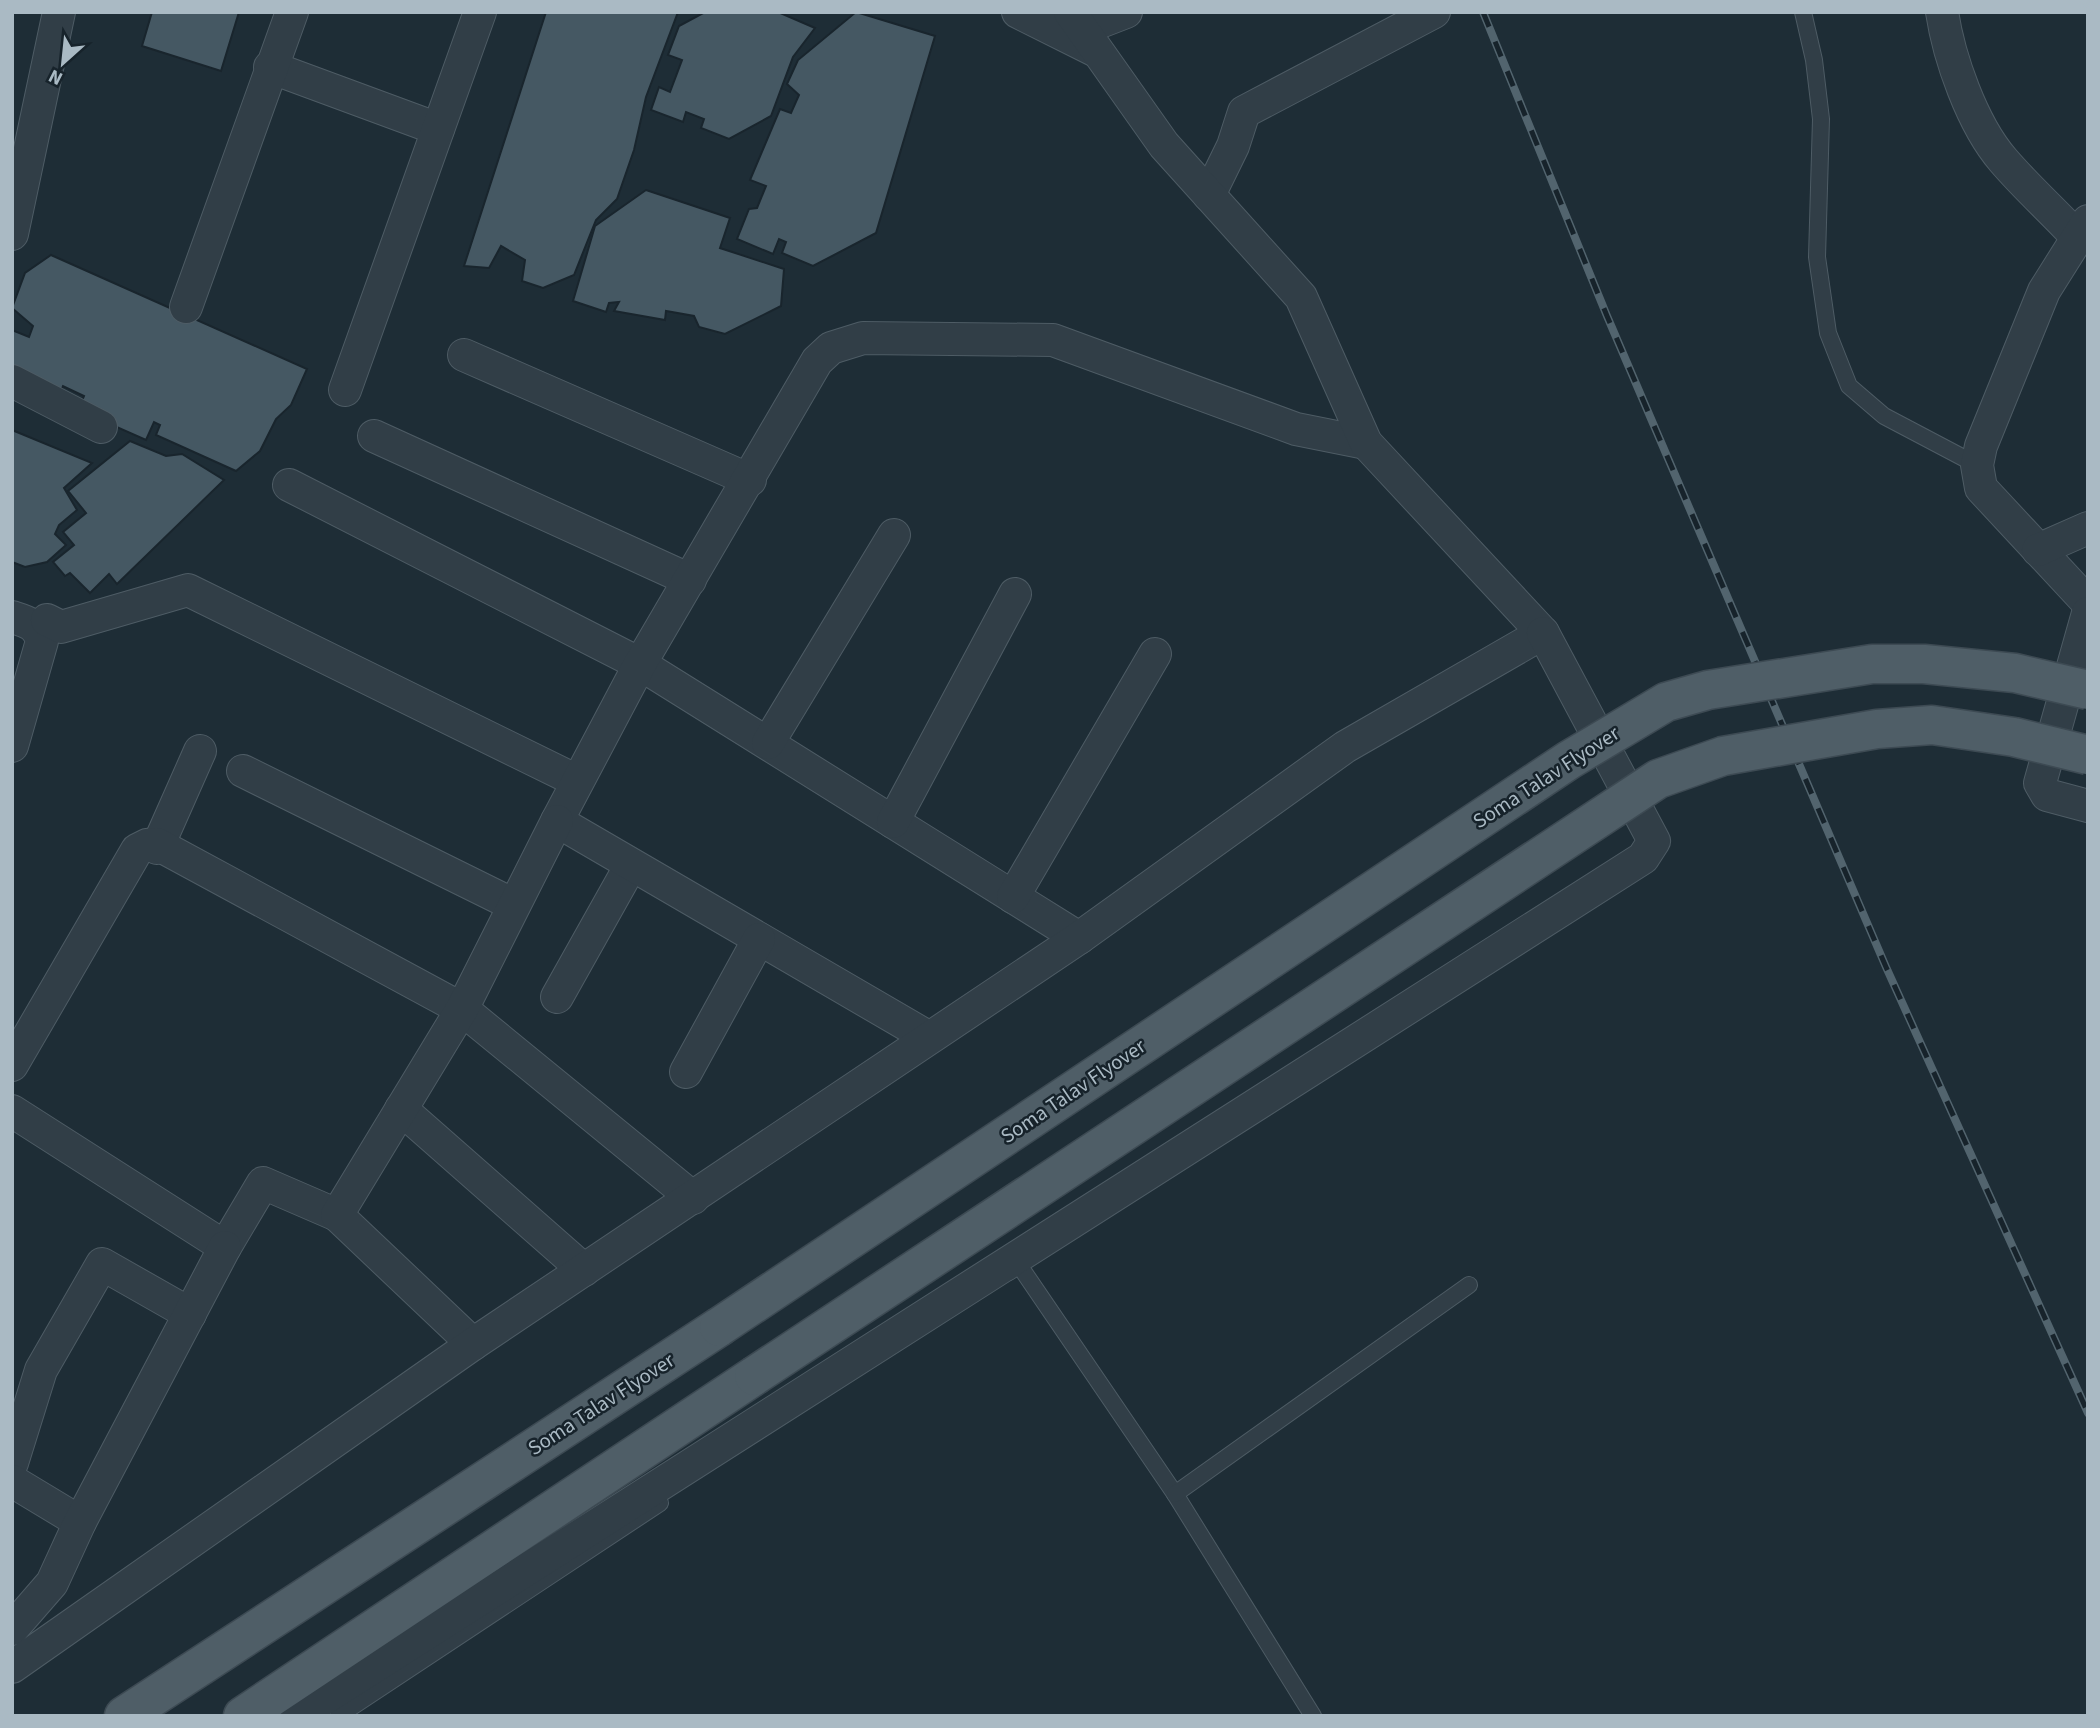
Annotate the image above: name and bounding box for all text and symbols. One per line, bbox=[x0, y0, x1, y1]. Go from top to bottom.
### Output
north arrow bbox=[28, 28, 98, 98]
text: N bbox=[44, 62, 68, 92]
street label: Soma Talav Flyover bbox=[1467, 718, 1626, 836]
street label: Soma Talav Flyover bbox=[994, 1031, 1152, 1151]
street label: Soma Talav Flyover bbox=[522, 1345, 681, 1463]

